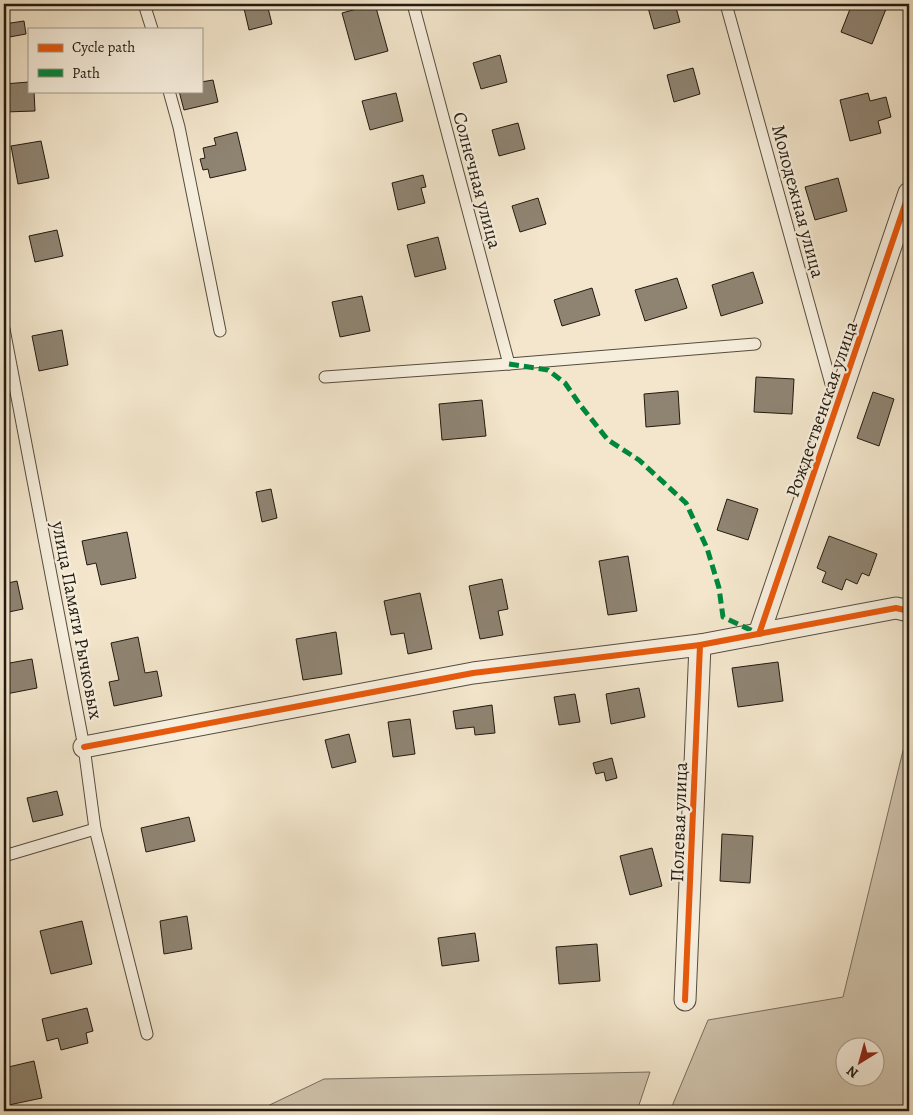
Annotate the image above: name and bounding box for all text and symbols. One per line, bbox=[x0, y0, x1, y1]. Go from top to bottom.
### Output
legend bbox=[28, 28, 202, 92]
text: Cycle path bbox=[72, 37, 135, 57]
text: Path bbox=[72, 63, 100, 83]
street label: Солнечная улица bbox=[446, 109, 508, 252]
street label: Молодежная улица bbox=[765, 122, 831, 281]
street label: Рождественская улица bbox=[780, 318, 864, 501]
street label: улица Памяти Рычковых bbox=[45, 518, 109, 722]
street label: Полевая улица bbox=[664, 761, 694, 882]
north arrow bbox=[836, 1038, 886, 1088]
text: N bbox=[843, 1061, 862, 1083]

